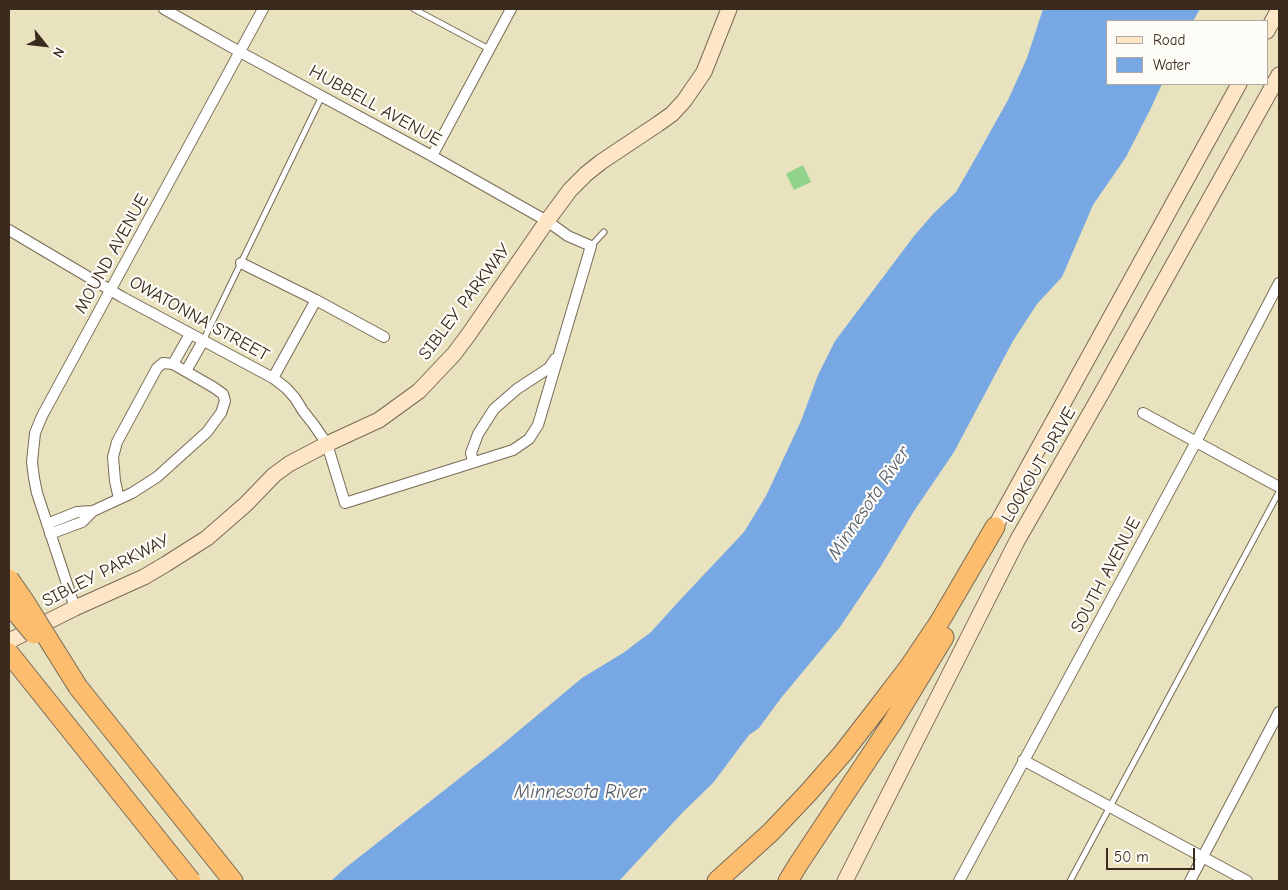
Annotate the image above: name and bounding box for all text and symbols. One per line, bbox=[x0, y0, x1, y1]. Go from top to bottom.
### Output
north arrow bbox=[20, 20, 70, 70]
legend bbox=[1106, 20, 1268, 85]
text: Road bbox=[1153, 31, 1185, 49]
text: N bbox=[49, 44, 68, 61]
text: Water bbox=[1153, 56, 1190, 74]
street label: HUBBELL AVENUE bbox=[305, 61, 445, 151]
street label: MOUND AVENUE bbox=[70, 190, 154, 318]
street label: SIBLEY PARKWAY bbox=[414, 240, 516, 364]
street label: OWATONNA STREET bbox=[125, 272, 273, 366]
street label: LOOKOUT DRIVE bbox=[997, 403, 1081, 527]
water label: Minnesota River bbox=[823, 442, 915, 564]
street label: SOUTH AVENUE bbox=[1066, 514, 1146, 636]
street label: SIBLEY PARKWAY bbox=[39, 530, 173, 612]
water label: Minnesota River bbox=[514, 782, 646, 804]
scale bar bbox=[1108, 838, 1197, 870]
text: 50 m bbox=[1114, 848, 1149, 866]

